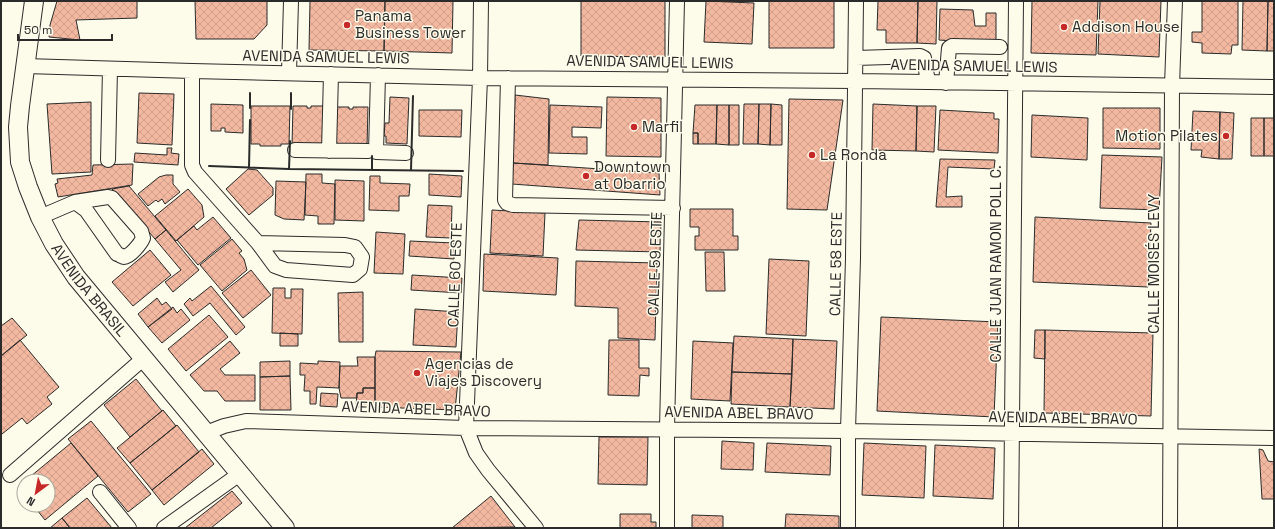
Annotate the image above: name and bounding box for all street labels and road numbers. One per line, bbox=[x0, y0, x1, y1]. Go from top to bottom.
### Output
street label: AVENIDA SAMUEL LEWIS bbox=[242, 46, 410, 67]
street label: AVENIDA SAMUEL LEWIS bbox=[566, 51, 734, 72]
street label: AVENIDA SAMUEL LEWIS bbox=[890, 55, 1058, 76]
street label: CALLE JUAN RAMON POLL C. bbox=[986, 165, 1005, 363]
street label: CALLE MOISÉS LEVY bbox=[1144, 194, 1163, 334]
street label: CALLE 59 ESTE bbox=[643, 212, 666, 316]
street label: CALLE 58 ESTE bbox=[825, 212, 846, 316]
street label: CALLE 60 ESTE bbox=[443, 222, 466, 328]
street label: AVENIDA BRASIL bbox=[47, 240, 131, 340]
street label: AVENIDA ABEL BRAVO bbox=[341, 396, 491, 421]
street label: AVENIDA ABEL BRAVO bbox=[664, 402, 814, 423]
street label: AVENIDA ABEL BRAVO bbox=[988, 407, 1138, 428]

